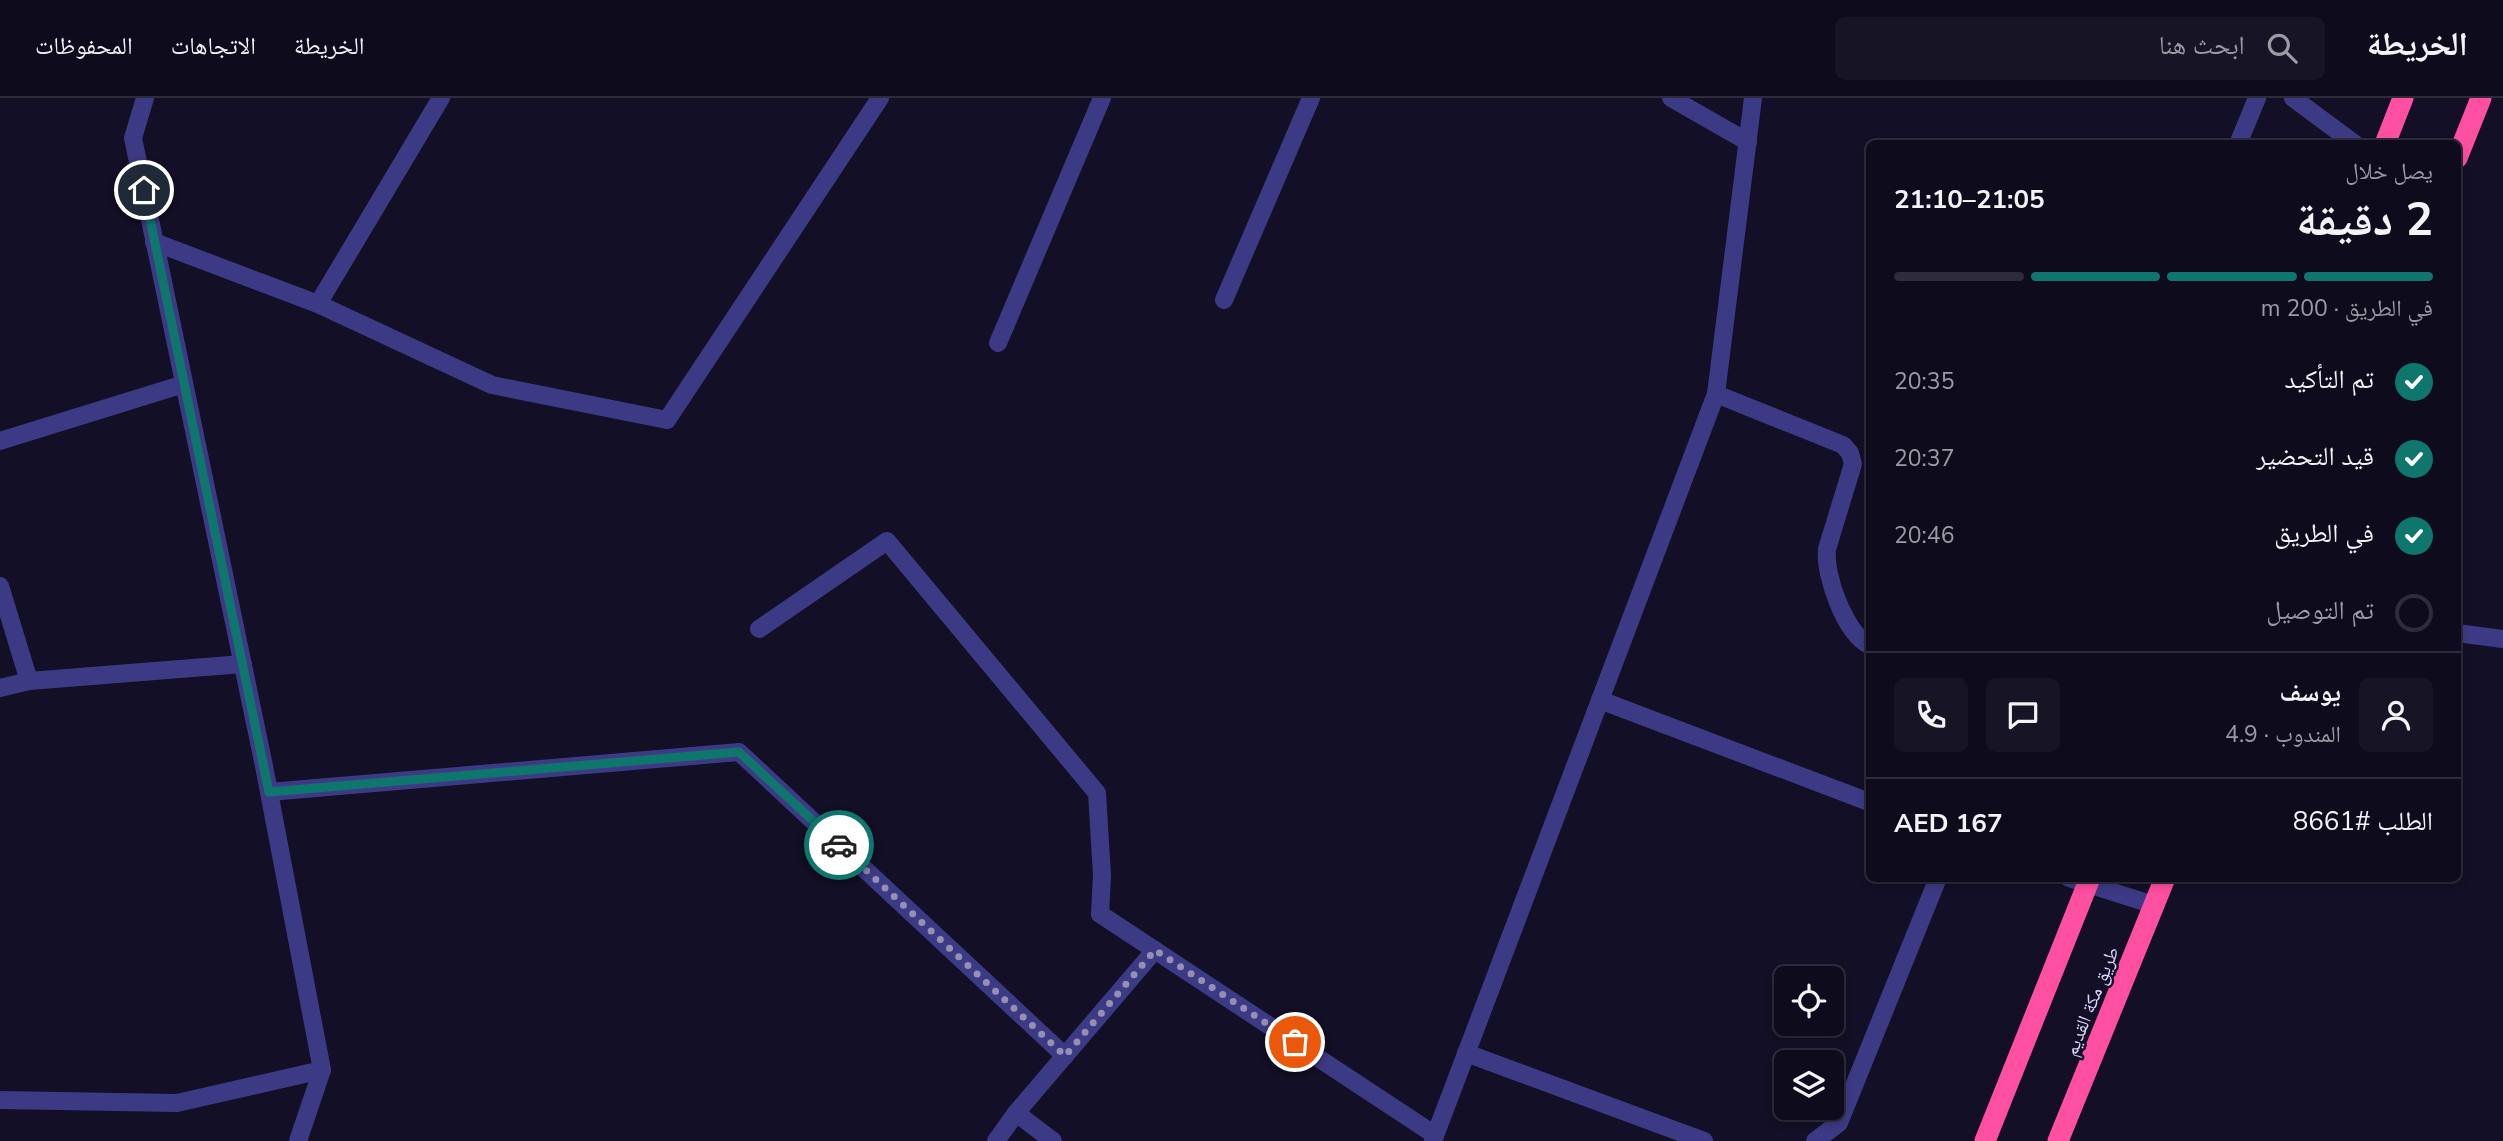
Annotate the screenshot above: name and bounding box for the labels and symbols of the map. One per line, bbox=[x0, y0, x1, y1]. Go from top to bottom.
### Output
pin bbox=[114, 160, 174, 220]
courier bbox=[804, 810, 874, 880]
street label: طريق مكة القديم bbox=[2058, 943, 2126, 1060]
pin bbox=[1265, 1012, 1325, 1072]

